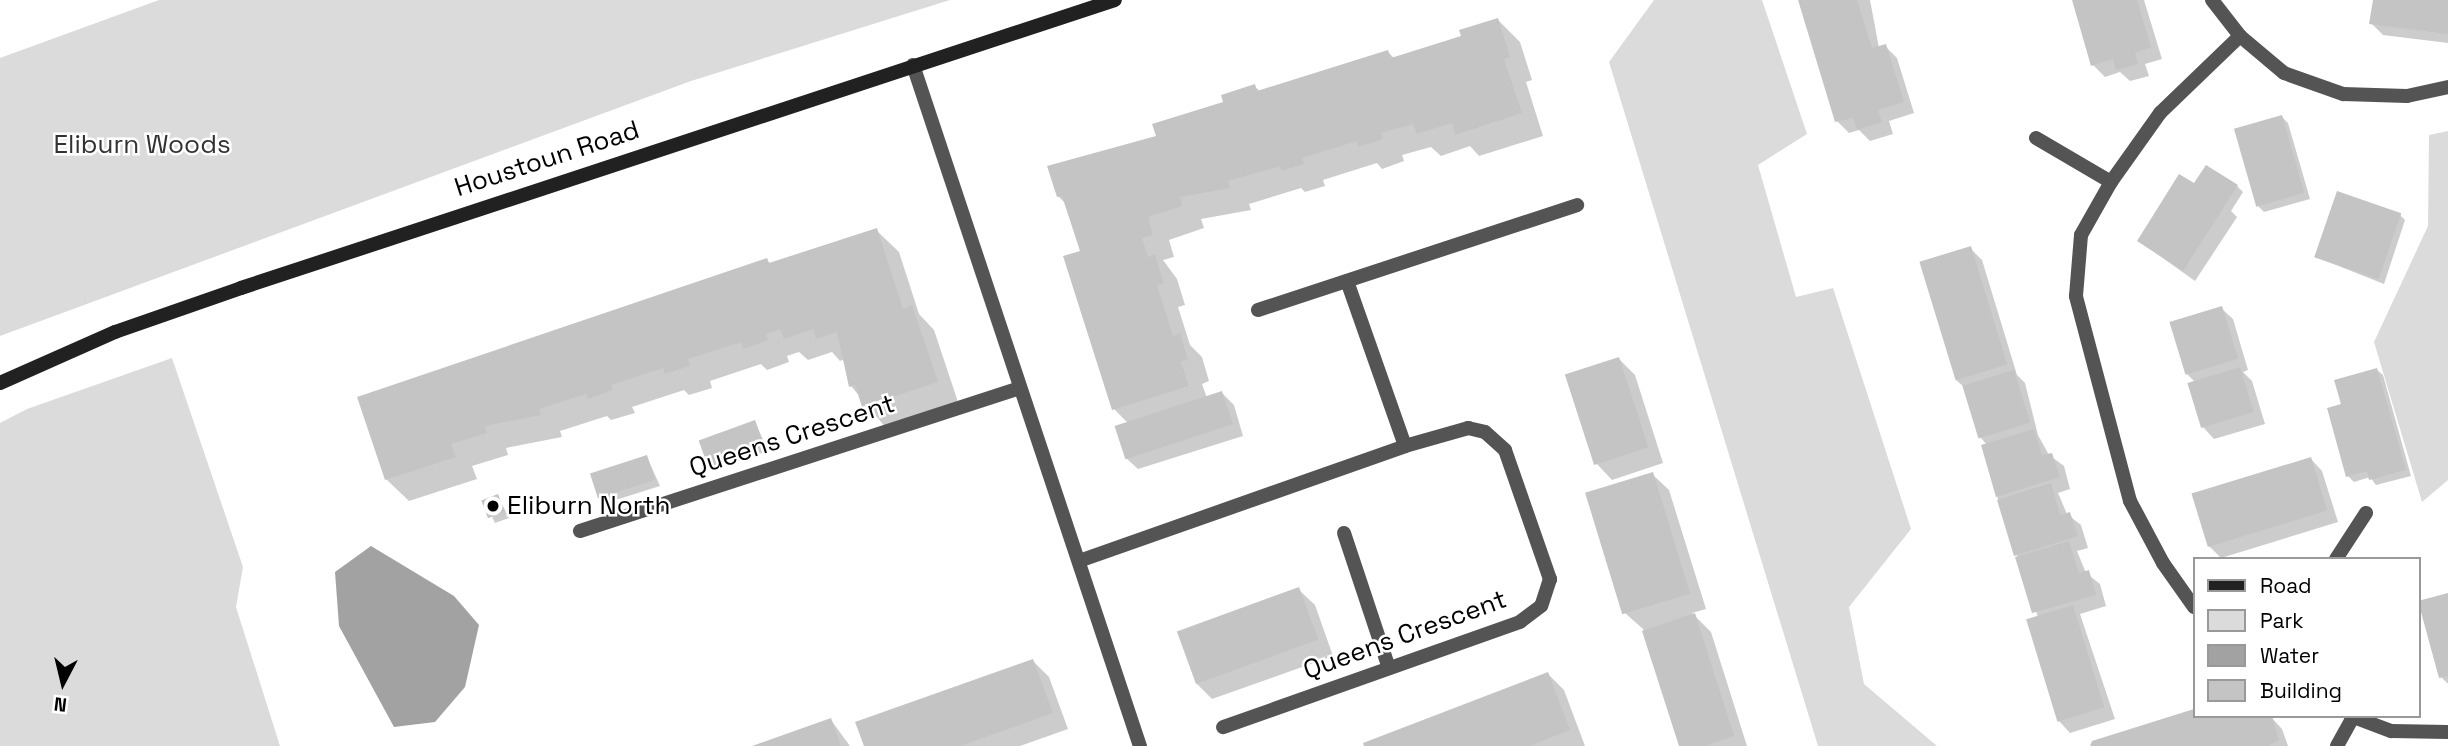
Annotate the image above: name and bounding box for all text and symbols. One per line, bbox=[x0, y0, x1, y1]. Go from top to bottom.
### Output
street label: Houstoun Road bbox=[451, 114, 643, 204]
park label: Eliburn Woods bbox=[53, 129, 231, 161]
street label: Queens Crescent bbox=[685, 388, 899, 484]
place label: Eliburn North bbox=[507, 490, 670, 522]
marker: Eliburn North bbox=[485, 498, 501, 514]
legend bbox=[2192, 557, 2420, 718]
text: Road bbox=[2260, 572, 2312, 599]
street label: Queens Crescent bbox=[1299, 584, 1511, 686]
text: Park bbox=[2260, 607, 2304, 634]
text: Water bbox=[2260, 642, 2319, 669]
north arrow bbox=[28, 648, 98, 718]
text: Building bbox=[2260, 677, 2342, 704]
text: N bbox=[53, 691, 68, 718]

